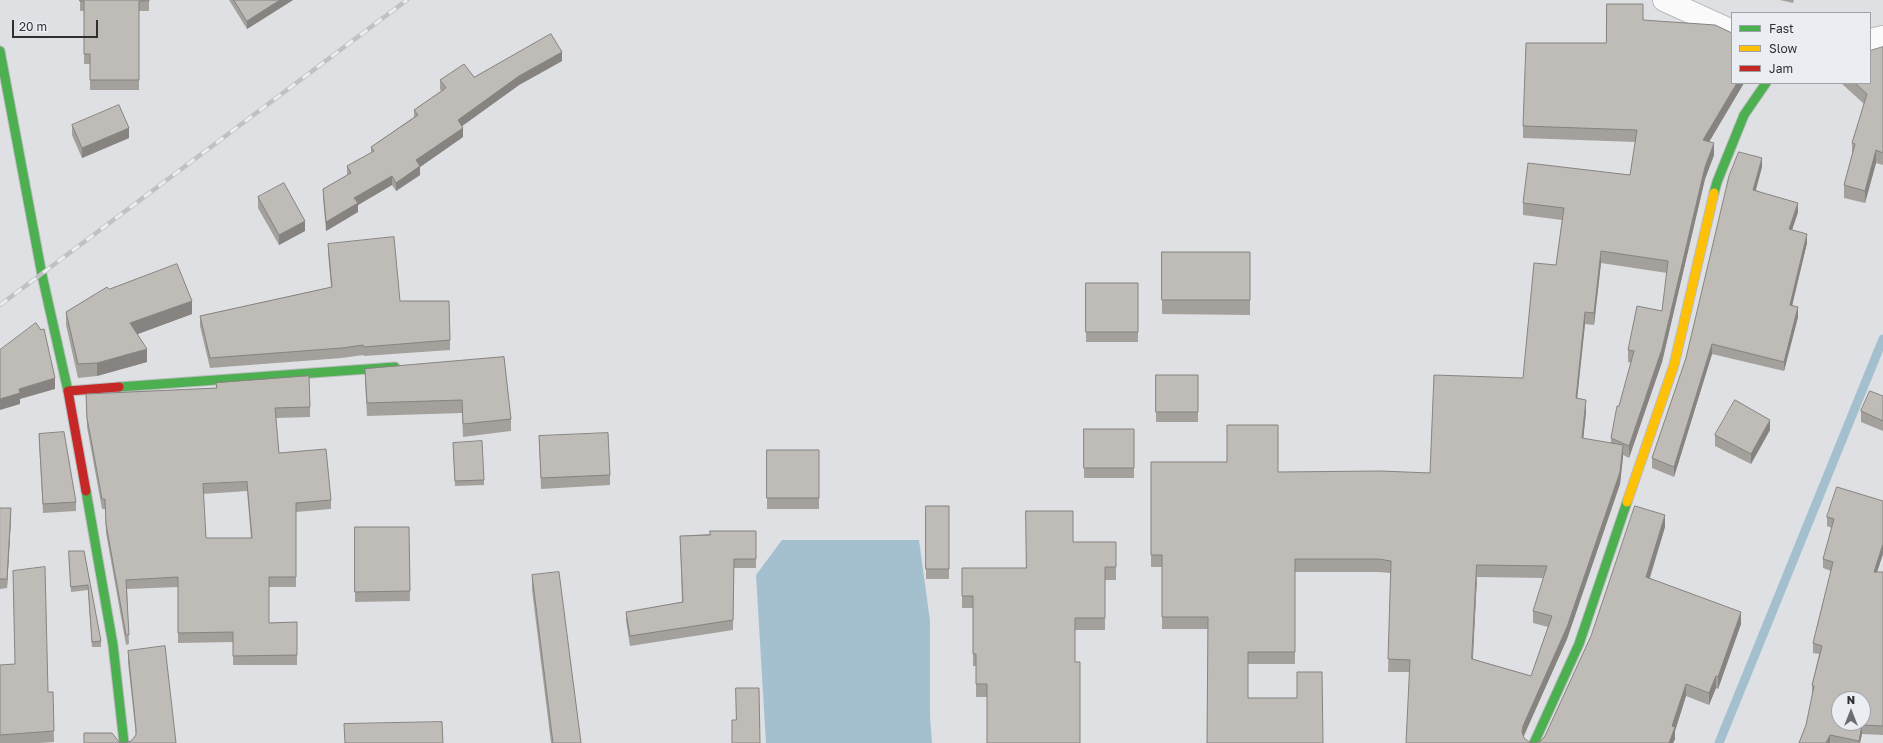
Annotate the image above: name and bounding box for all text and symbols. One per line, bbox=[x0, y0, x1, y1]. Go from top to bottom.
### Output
scale bar bbox=[14, 12, 100, 38]
legend bbox=[1731, 12, 1871, 84]
text: 20 m bbox=[19, 19, 47, 34]
text: Fast bbox=[1769, 21, 1794, 36]
text: Slow bbox=[1769, 41, 1797, 56]
text: Jam bbox=[1769, 61, 1793, 76]
north arrow bbox=[1831, 691, 1871, 731]
text: N bbox=[1847, 693, 1855, 706]

